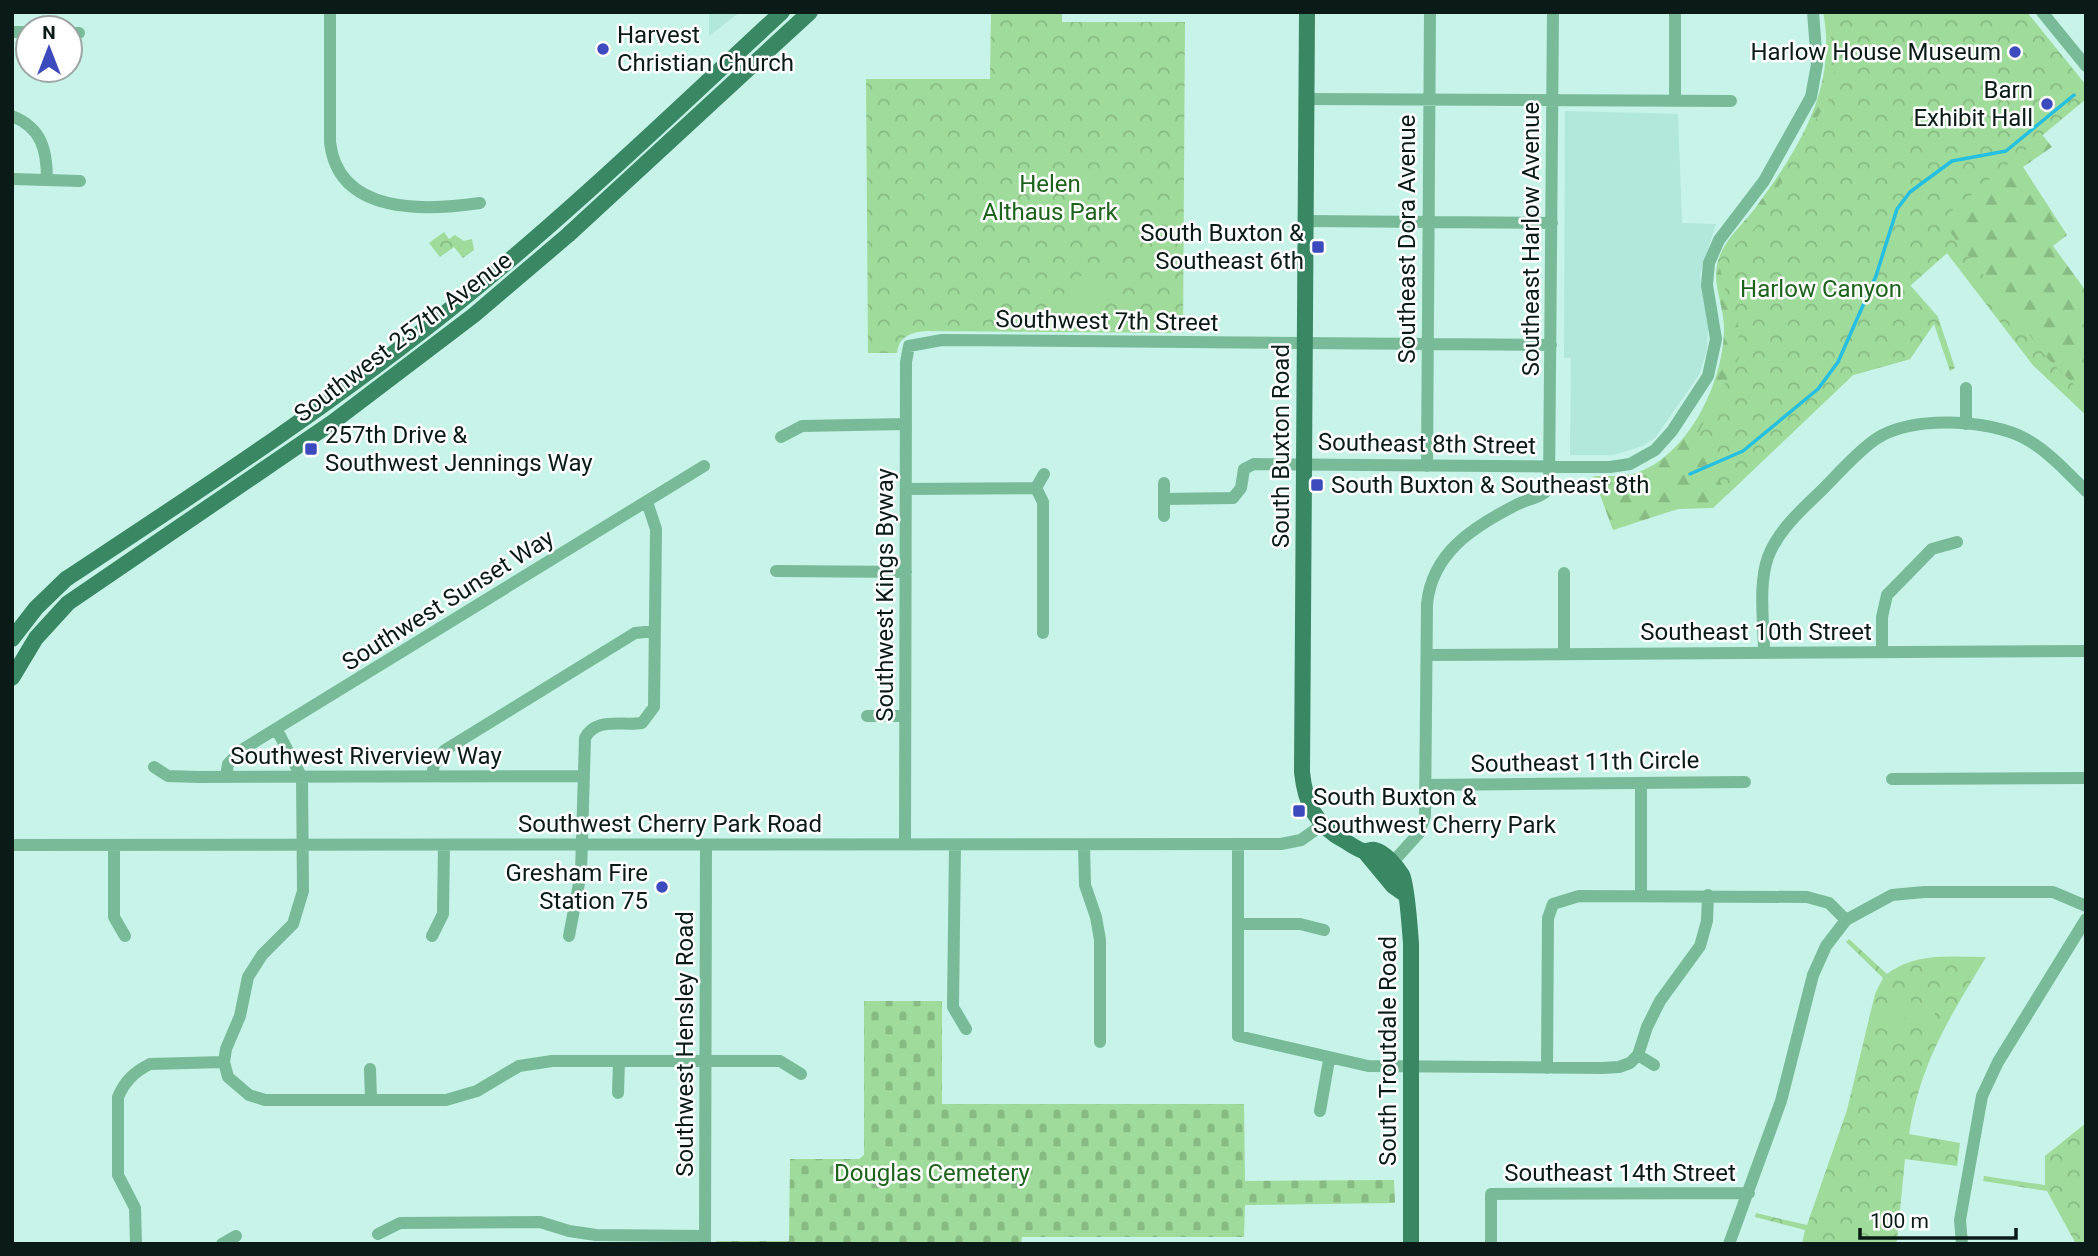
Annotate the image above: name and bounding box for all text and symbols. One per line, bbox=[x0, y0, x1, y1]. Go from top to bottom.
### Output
north arrow bbox=[14, 14, 84, 84]
text: N bbox=[42, 21, 56, 44]
place label: Harvest Christian Church bbox=[617, 21, 794, 77]
place label: Harlow House Museum bbox=[1751, 38, 2001, 66]
marker: Harvest Christian Church bbox=[595, 41, 611, 57]
marker: Harlow House Museum bbox=[2007, 44, 2023, 60]
place label: Barn Exhibit Hall bbox=[1913, 76, 2033, 132]
marker: Barn Exhibit Hall bbox=[2039, 96, 2055, 112]
street label: Southeast Harlow Avenue bbox=[1517, 102, 1545, 376]
street label: Southeast Dora Avenue bbox=[1393, 115, 1421, 363]
park label: Helen Althaus Park bbox=[982, 170, 1119, 226]
place label: South Buxton & Southeast 6th bbox=[1140, 219, 1304, 275]
marker: South Buxton & Southeast 6th bbox=[1310, 239, 1326, 255]
street label: Southwest 257th Avenue bbox=[289, 246, 517, 428]
park label: Harlow Canyon bbox=[1740, 275, 1902, 303]
street label: Southwest 7th Street bbox=[995, 305, 1219, 337]
street label: South Buxton Road bbox=[1267, 344, 1295, 548]
place label: 257th Drive & Southwest Jennings Way bbox=[325, 421, 593, 477]
street label: Southeast 8th Street bbox=[1318, 428, 1536, 460]
marker: 257th Drive & Southwest Jennings Way bbox=[303, 441, 319, 457]
street label: Southwest Kings Byway bbox=[871, 467, 899, 722]
place label: South Buxton & Southeast 8th bbox=[1331, 471, 1649, 499]
marker: South Buxton & Southeast 8th bbox=[1309, 477, 1325, 493]
street label: Southwest Sunset Way bbox=[337, 523, 559, 677]
street label: Southeast 10th Street bbox=[1640, 618, 1872, 646]
street label: Southwest Riverview Way bbox=[230, 742, 502, 770]
street label: Southeast 11th Circle bbox=[1470, 746, 1700, 778]
place label: South Buxton & Southwest Cherry Park bbox=[1313, 783, 1557, 839]
marker: South Buxton & Southwest Cherry Park bbox=[1291, 803, 1307, 819]
street label: Southwest Cherry Park Road bbox=[518, 810, 822, 838]
place label: Gresham Fire Station 75 bbox=[506, 859, 648, 915]
marker: Gresham Fire Station 75 bbox=[654, 879, 670, 895]
street label: Southwest Hensley Road bbox=[671, 911, 699, 1177]
street label: South Troutdale Road bbox=[1374, 936, 1402, 1166]
park label: Douglas Cemetery bbox=[834, 1159, 1031, 1187]
street label: Southeast 14th Street bbox=[1504, 1159, 1736, 1187]
scale bar bbox=[1860, 1196, 2016, 1240]
text: 100 m bbox=[1870, 1209, 1929, 1233]

